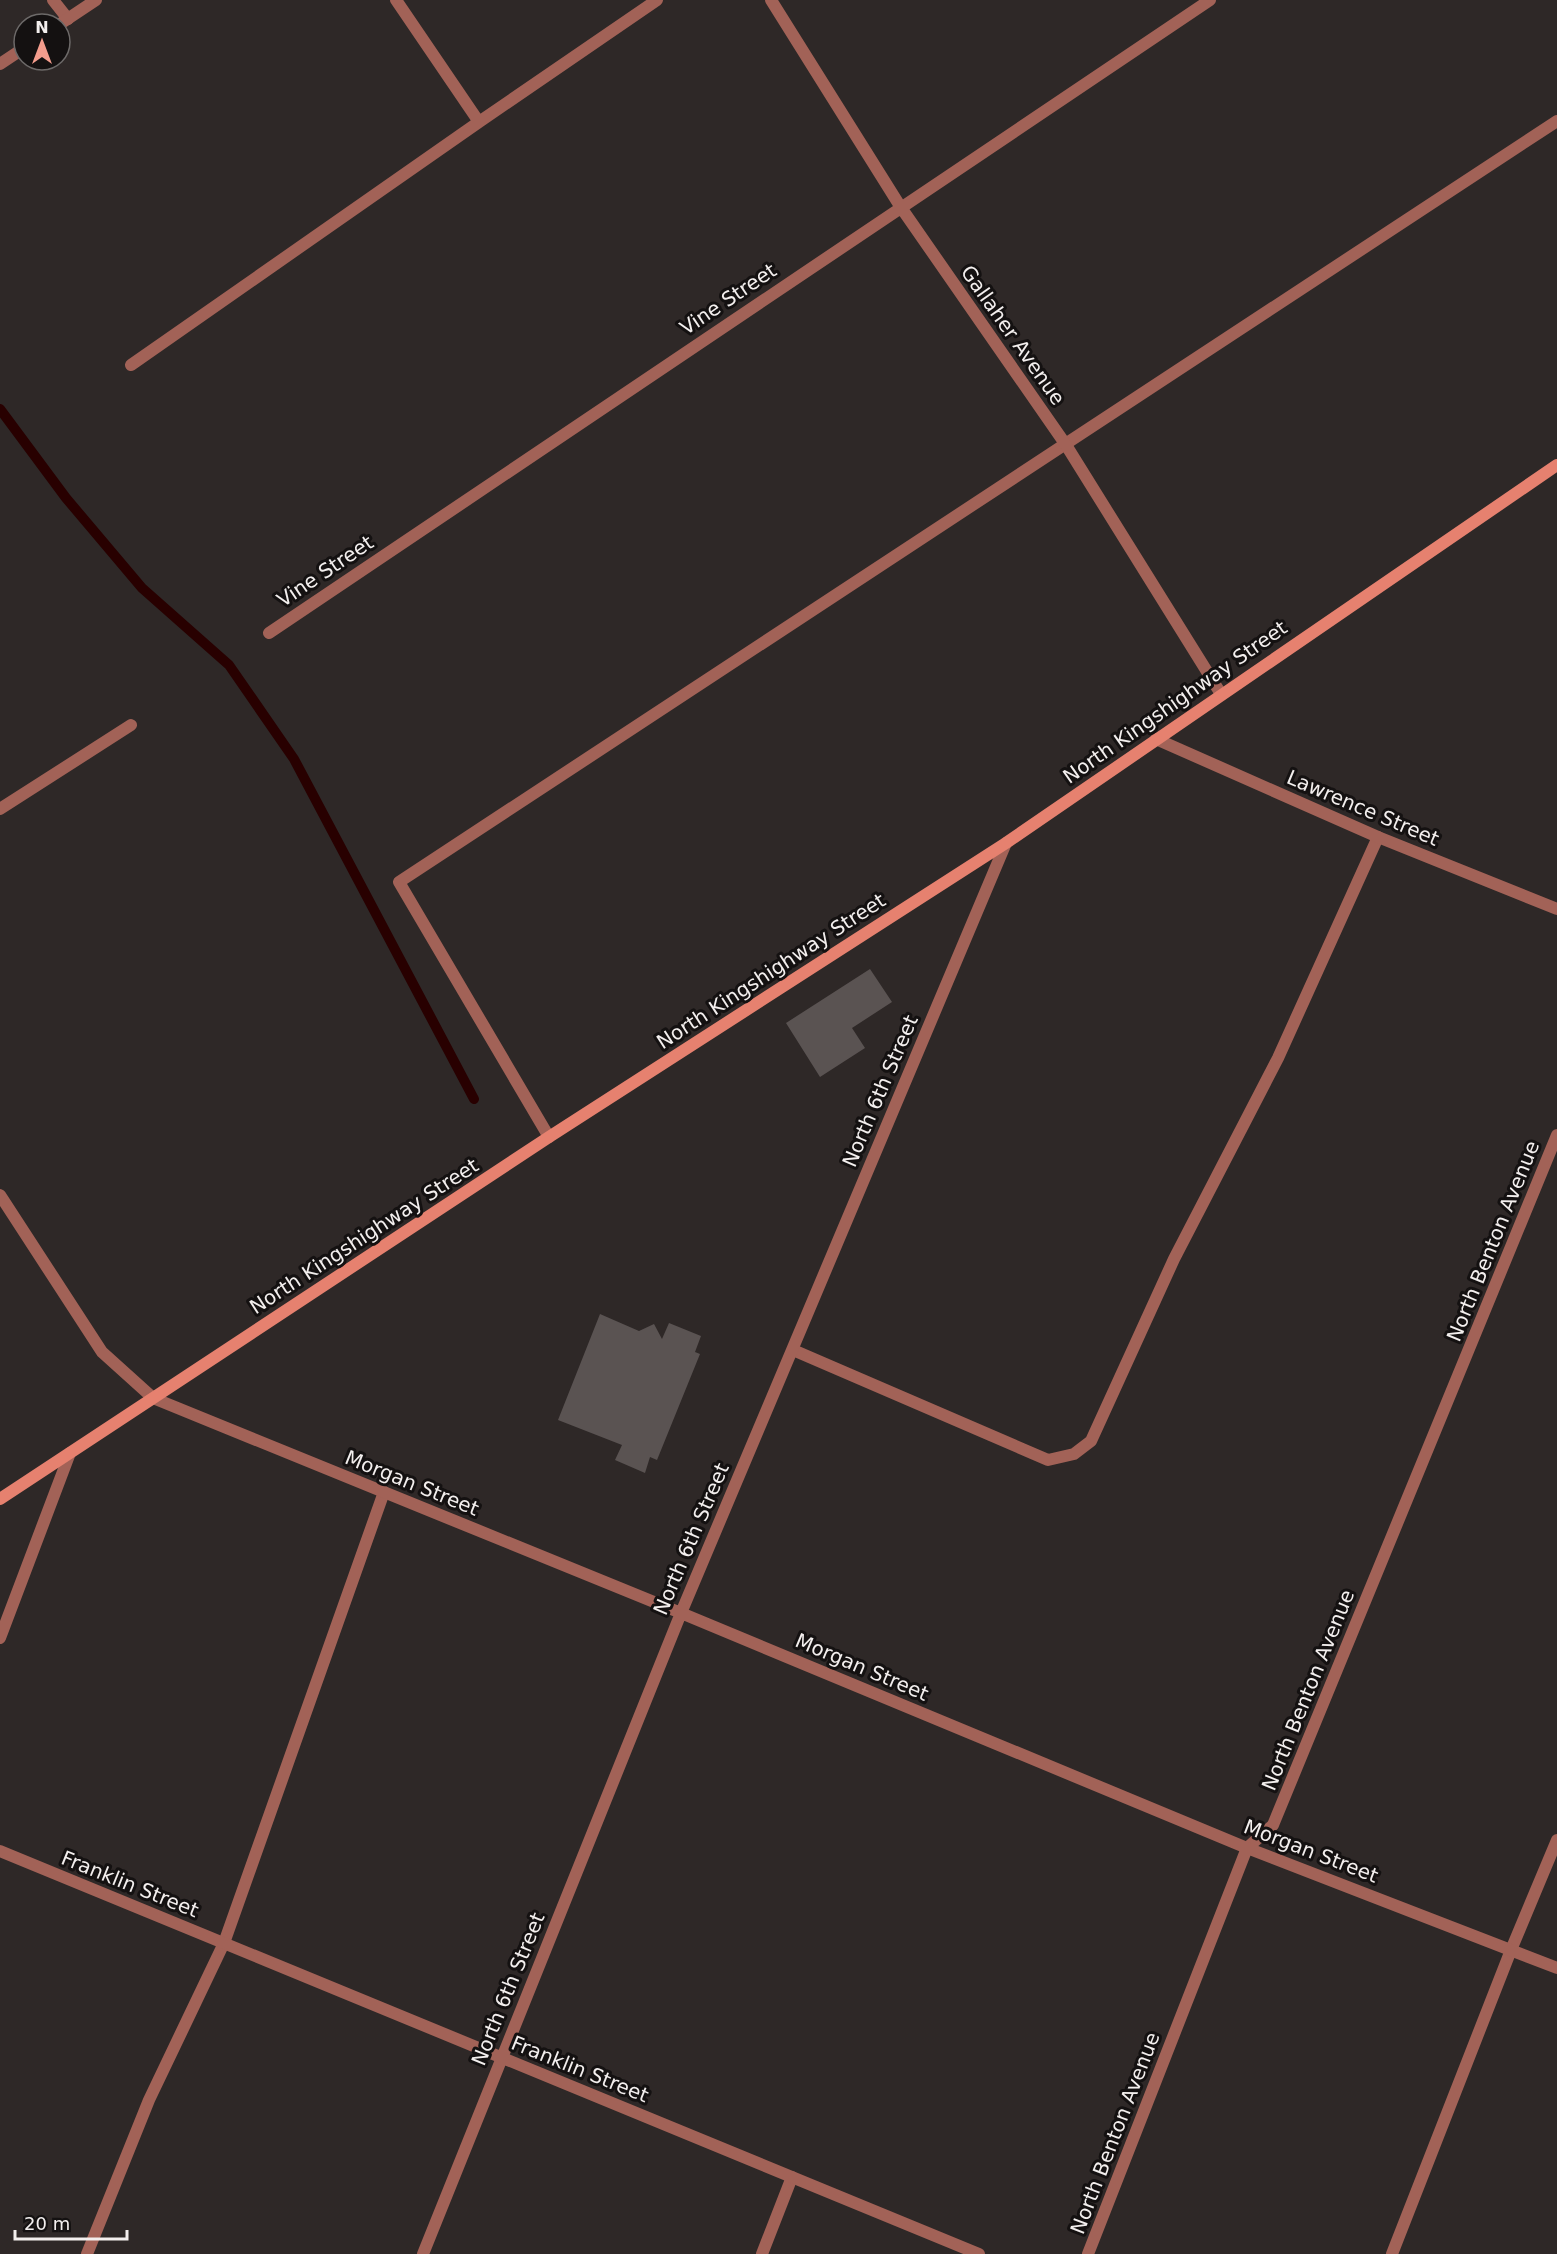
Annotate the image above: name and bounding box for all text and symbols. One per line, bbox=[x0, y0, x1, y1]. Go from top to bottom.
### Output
north arrow bbox=[12, 12, 72, 72]
text: N bbox=[35, 18, 49, 37]
street label: Vine Street bbox=[675, 258, 781, 340]
street label: Gallaher Avenue bbox=[956, 261, 1070, 409]
street label: Vine Street bbox=[272, 530, 378, 612]
street label: North Kingshighway Street bbox=[1058, 615, 1292, 789]
street label: Lawrence Street bbox=[1283, 765, 1443, 851]
street label: North Kingshighway Street bbox=[652, 888, 890, 1054]
street label: North 6th Street bbox=[837, 1011, 923, 1171]
street label: North Benton Avenue bbox=[1442, 1137, 1544, 1345]
street label: North Kingshighway Street bbox=[245, 1153, 483, 1319]
street label: Morgan Street bbox=[342, 1445, 483, 1521]
street label: North 6th Street bbox=[648, 1459, 734, 1619]
street label: North Benton Avenue bbox=[1257, 1586, 1359, 1794]
street label: Morgan Street bbox=[792, 1628, 932, 1706]
street label: Morgan Street bbox=[1240, 1814, 1382, 1888]
street label: Franklin Street bbox=[58, 1846, 202, 1922]
street label: North 6th Street bbox=[466, 1909, 550, 2069]
street label: North Benton Avenue bbox=[1065, 2029, 1165, 2237]
street label: Franklin Street bbox=[508, 2031, 652, 2107]
scale bar bbox=[15, 2203, 128, 2241]
text: 20 m bbox=[24, 2213, 70, 2234]

